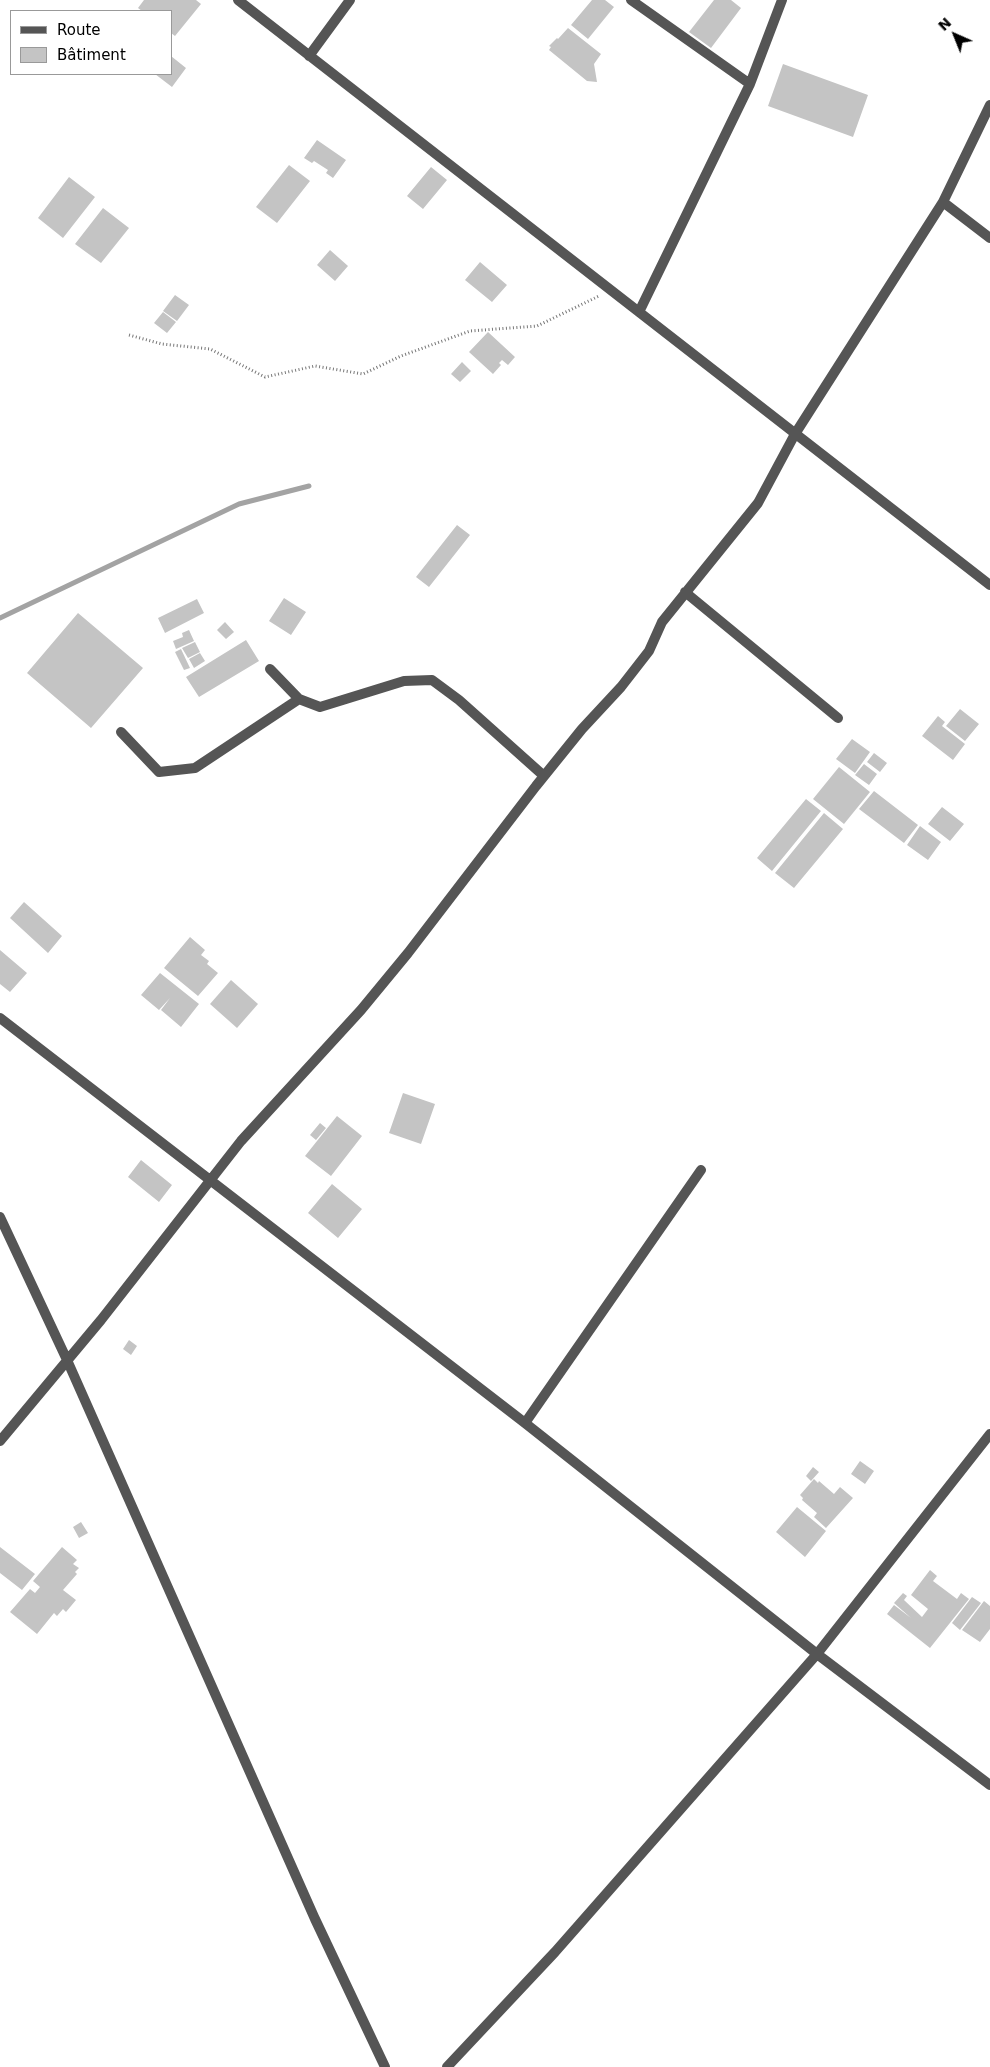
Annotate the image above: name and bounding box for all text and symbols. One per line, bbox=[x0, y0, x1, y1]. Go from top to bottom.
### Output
legend bbox=[10, 10, 172, 75]
north arrow bbox=[930, 10, 980, 60]
text: N bbox=[935, 14, 954, 34]
text: Route bbox=[57, 21, 101, 39]
text: Bâtiment bbox=[57, 46, 126, 64]

